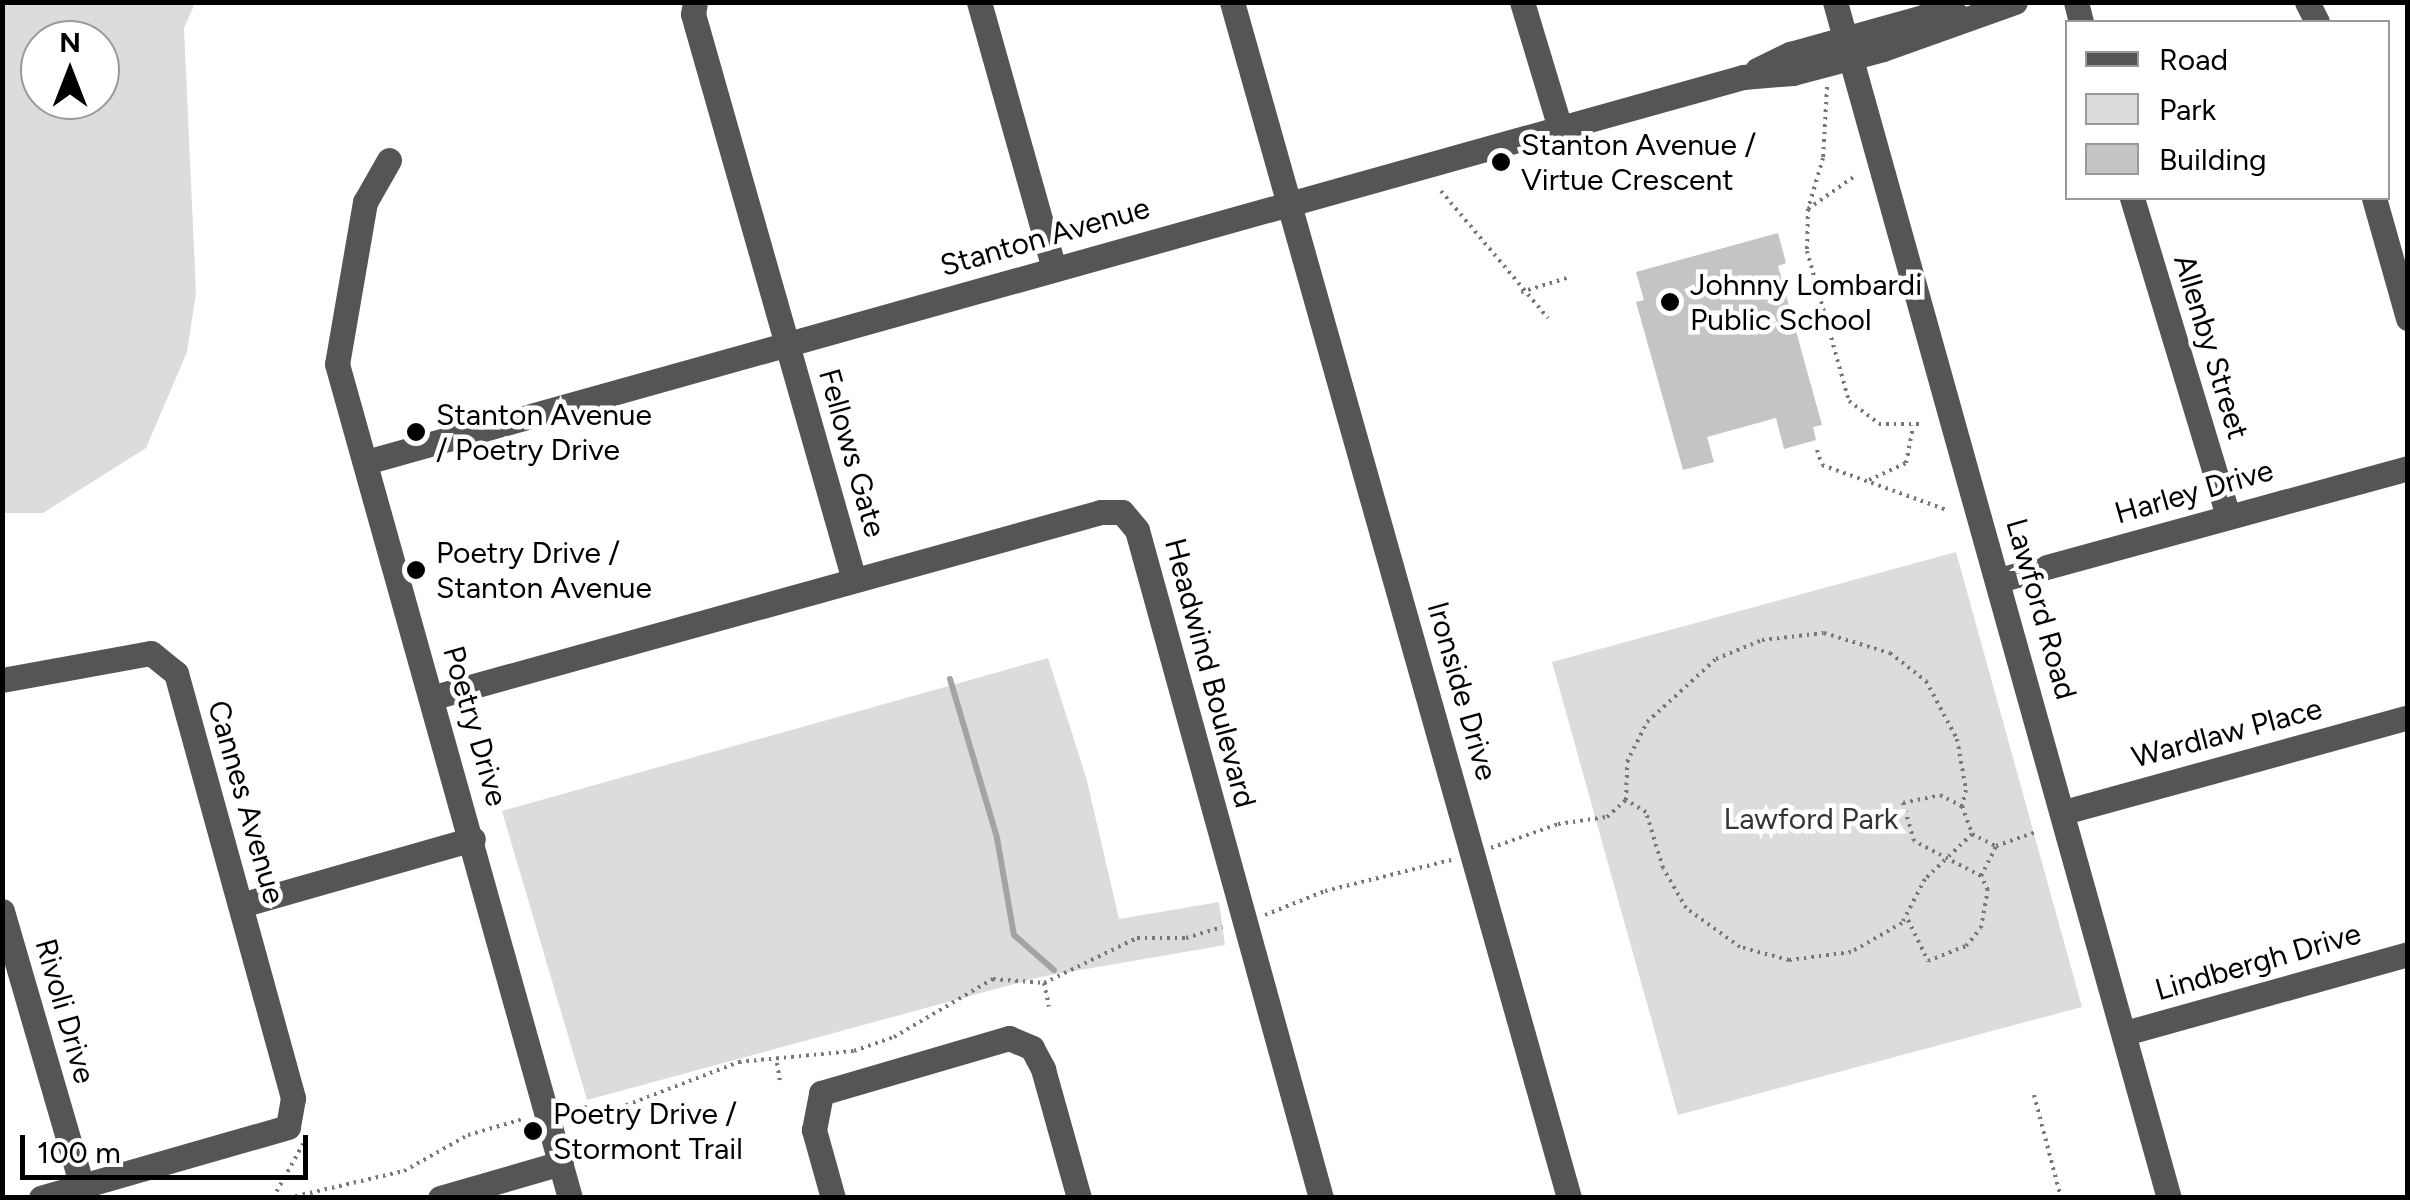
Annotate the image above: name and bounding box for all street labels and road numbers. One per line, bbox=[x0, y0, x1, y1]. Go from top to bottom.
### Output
street label: Stanton Avenue bbox=[936, 190, 1154, 284]
street label: Allenby Street bbox=[2166, 250, 2256, 444]
street label: Fellows Gate bbox=[811, 365, 893, 541]
street label: Harley Drive bbox=[2111, 452, 2277, 532]
street label: Lawford Road bbox=[1998, 514, 2084, 704]
street label: Headwind Boulevard bbox=[1157, 534, 1263, 812]
street label: Ironside Drive bbox=[1419, 598, 1505, 784]
street label: Poetry Drive bbox=[435, 642, 515, 810]
street label: Wardlaw Place bbox=[2128, 690, 2326, 776]
street label: Cannes Avenue bbox=[200, 696, 292, 908]
street label: Lindbergh Drive bbox=[2151, 915, 2365, 1009]
street label: Rivoli Drive bbox=[27, 935, 103, 1087]

